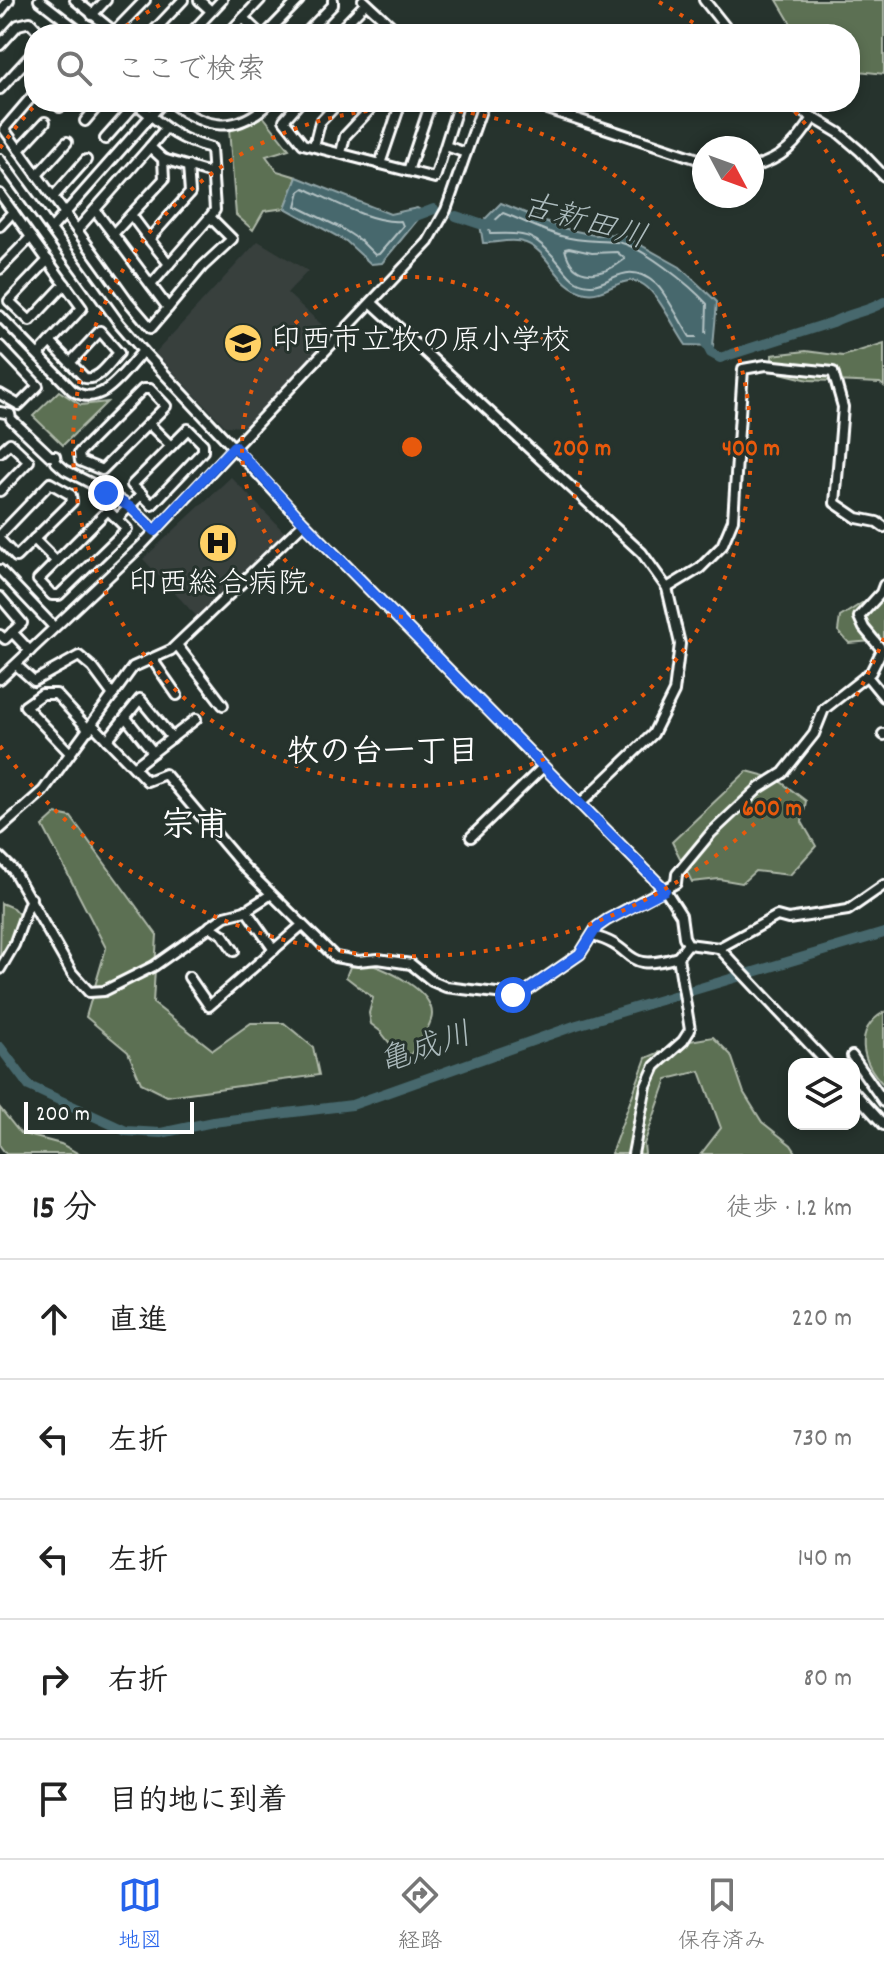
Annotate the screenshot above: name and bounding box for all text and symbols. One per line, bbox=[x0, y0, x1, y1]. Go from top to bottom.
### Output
search box bbox=[24, 24, 860, 112]
icon: search bbox=[52, 46, 96, 90]
text: ここで検索 bbox=[116, 51, 266, 94]
north arrow bbox=[692, 136, 764, 208]
water label: 古新田川 bbox=[516, 184, 652, 264]
school or university icon: 印西市立牧の原小学校 bbox=[222, 322, 264, 364]
place label: 印西市立牧の原小学校 bbox=[271, 322, 571, 365]
centre of rings bbox=[398, 433, 426, 461]
text: 200 m bbox=[553, 433, 611, 467]
text: 400 m bbox=[722, 433, 780, 467]
route end bbox=[88, 475, 124, 511]
hospital icon: 印西総合病院 bbox=[197, 522, 239, 564]
place label: 印西総合病院 bbox=[128, 565, 308, 608]
district label: 牧の台一丁目 bbox=[287, 732, 479, 778]
text: 600 m bbox=[742, 793, 802, 827]
district label: 宗甫 bbox=[161, 804, 229, 853]
route start bbox=[495, 977, 531, 1013]
water label: 亀成川 bbox=[373, 1014, 479, 1088]
map controls bbox=[788, 1058, 860, 1130]
button: layers bbox=[788, 1058, 860, 1130]
scale bar bbox=[24, 1098, 194, 1134]
text: 200 m bbox=[36, 1100, 90, 1131]
text: 15 分 bbox=[32, 1186, 97, 1235]
text: 徒歩 · 1.2 km bbox=[726, 1191, 852, 1228]
icon: ahead bbox=[32, 1297, 76, 1341]
text: 220 m bbox=[791, 1301, 852, 1338]
text: 直進 bbox=[108, 1302, 168, 1345]
icon: left bbox=[32, 1417, 76, 1461]
text: 730 m bbox=[793, 1421, 852, 1458]
text: 左折 bbox=[108, 1422, 168, 1465]
icon: left bbox=[32, 1537, 76, 1581]
text: 140 m bbox=[798, 1541, 852, 1578]
text: 左折 bbox=[108, 1542, 168, 1585]
icon: right bbox=[32, 1657, 76, 1701]
text: 80 m bbox=[804, 1661, 852, 1698]
text: 右折 bbox=[108, 1662, 168, 1705]
icon: arrive bbox=[32, 1777, 76, 1821]
text: 目的地に到着 bbox=[108, 1782, 288, 1825]
tab: 地図 bbox=[118, 1873, 162, 1958]
tab: 経路 bbox=[398, 1873, 442, 1958]
tab: 保存済み bbox=[678, 1873, 766, 1958]

